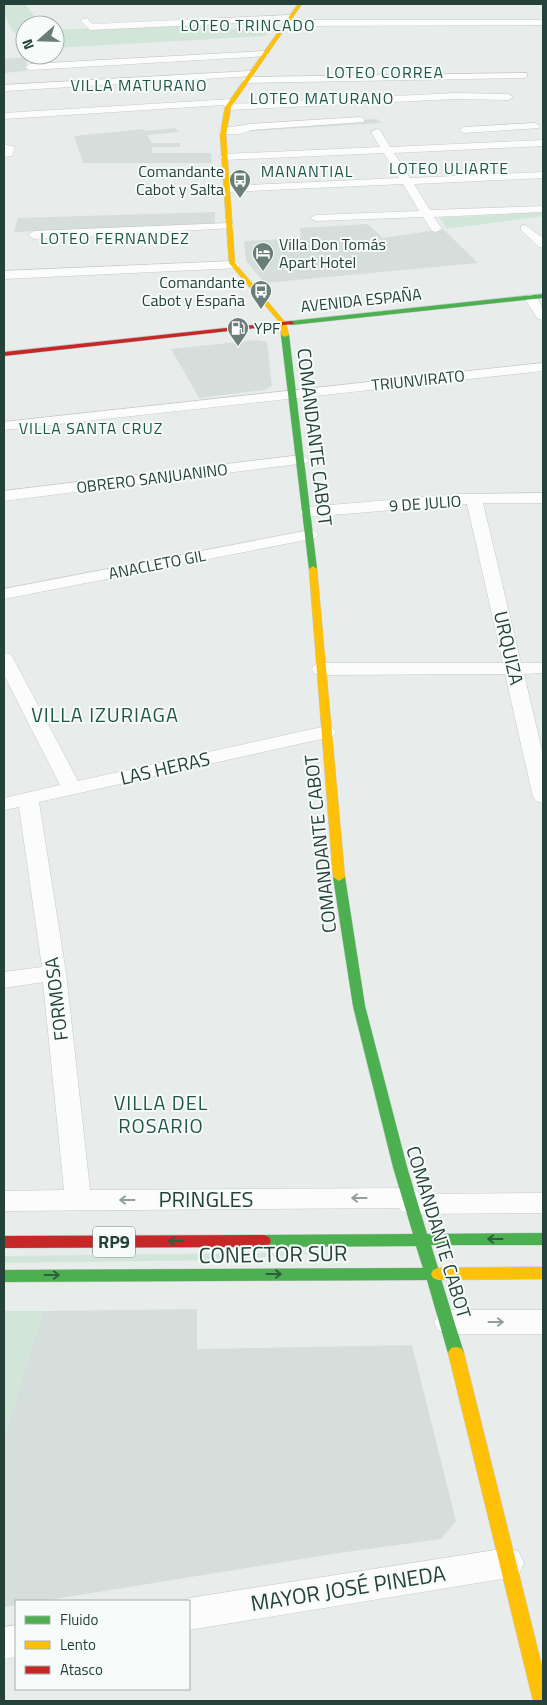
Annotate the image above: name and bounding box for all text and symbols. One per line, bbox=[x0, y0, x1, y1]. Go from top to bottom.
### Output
district label: LOTEO TRINCADO bbox=[181, 13, 315, 37]
north arrow bbox=[15, 15, 65, 65]
text: N bbox=[16, 36, 39, 53]
district label: LOTEO CORREA bbox=[326, 60, 444, 84]
district label: VILLA MATURANO bbox=[70, 73, 208, 97]
district label: LOTEO MATURANO bbox=[250, 86, 394, 110]
district label: LOTEO ULIARTE bbox=[389, 156, 509, 180]
place label: Comandante Cabot y Salta bbox=[136, 159, 224, 201]
district label: MANANTIAL bbox=[261, 159, 353, 183]
bus stop icon: Comandante Cabot y Salta bbox=[228, 168, 252, 199]
district label: LOTEO FERNANDEZ bbox=[40, 226, 190, 250]
place label: Villa Don Tomás Apart Hotel bbox=[279, 232, 386, 274]
hotel icon: Villa Don Tomás Apart Hotel bbox=[251, 241, 275, 272]
place label: Comandante Cabot y España bbox=[142, 270, 245, 312]
bus stop icon: Comandante Cabot y España bbox=[249, 279, 273, 310]
street label: AVENIDA ESPAÑA bbox=[299, 282, 423, 318]
fuel station icon: YPF bbox=[226, 316, 250, 347]
place label: YPF bbox=[254, 316, 281, 340]
street label: COMANDANTE CABOT bbox=[290, 346, 341, 528]
street label: TRIUNVIRATO bbox=[370, 363, 466, 397]
district label: VILLA SANTA CRUZ bbox=[19, 416, 163, 440]
street label: OBRERO SANJUANINO bbox=[75, 457, 229, 499]
street label: 9 DE JULIO bbox=[388, 489, 462, 517]
street label: ANACLETO GIL bbox=[106, 543, 208, 585]
street label: URQUIZA bbox=[487, 608, 532, 688]
district label: VILLA IZURIAGA bbox=[31, 699, 179, 730]
street label: LAS HERAS bbox=[117, 743, 213, 792]
street label: COMANDANTE CABOT bbox=[296, 753, 343, 935]
street label: FORMOSA bbox=[36, 956, 75, 1043]
district label: VILLA DEL ROSARIO bbox=[114, 1087, 208, 1141]
street label: COMANDANTE CABOT bbox=[399, 1142, 480, 1322]
street label: PRINGLES bbox=[159, 1182, 254, 1216]
one-way arrow bbox=[352, 1193, 368, 1203]
one-way arrow bbox=[119, 1195, 136, 1205]
road number: RP9 bbox=[93, 1226, 135, 1258]
one-way arrow bbox=[487, 1234, 503, 1244]
one-way arrow bbox=[168, 1236, 184, 1246]
street label: CONECTOR SUR bbox=[198, 1236, 348, 1272]
one-way arrow bbox=[265, 1269, 281, 1279]
one-way arrow bbox=[44, 1271, 60, 1280]
one-way arrow bbox=[487, 1317, 503, 1327]
street label: MAYOR JOSÉ PINEDA bbox=[248, 1556, 448, 1620]
legend bbox=[15, 1600, 190, 1690]
text: Fluido bbox=[60, 1608, 99, 1631]
text: Lento bbox=[60, 1633, 96, 1656]
text: Atasco bbox=[60, 1658, 103, 1681]

